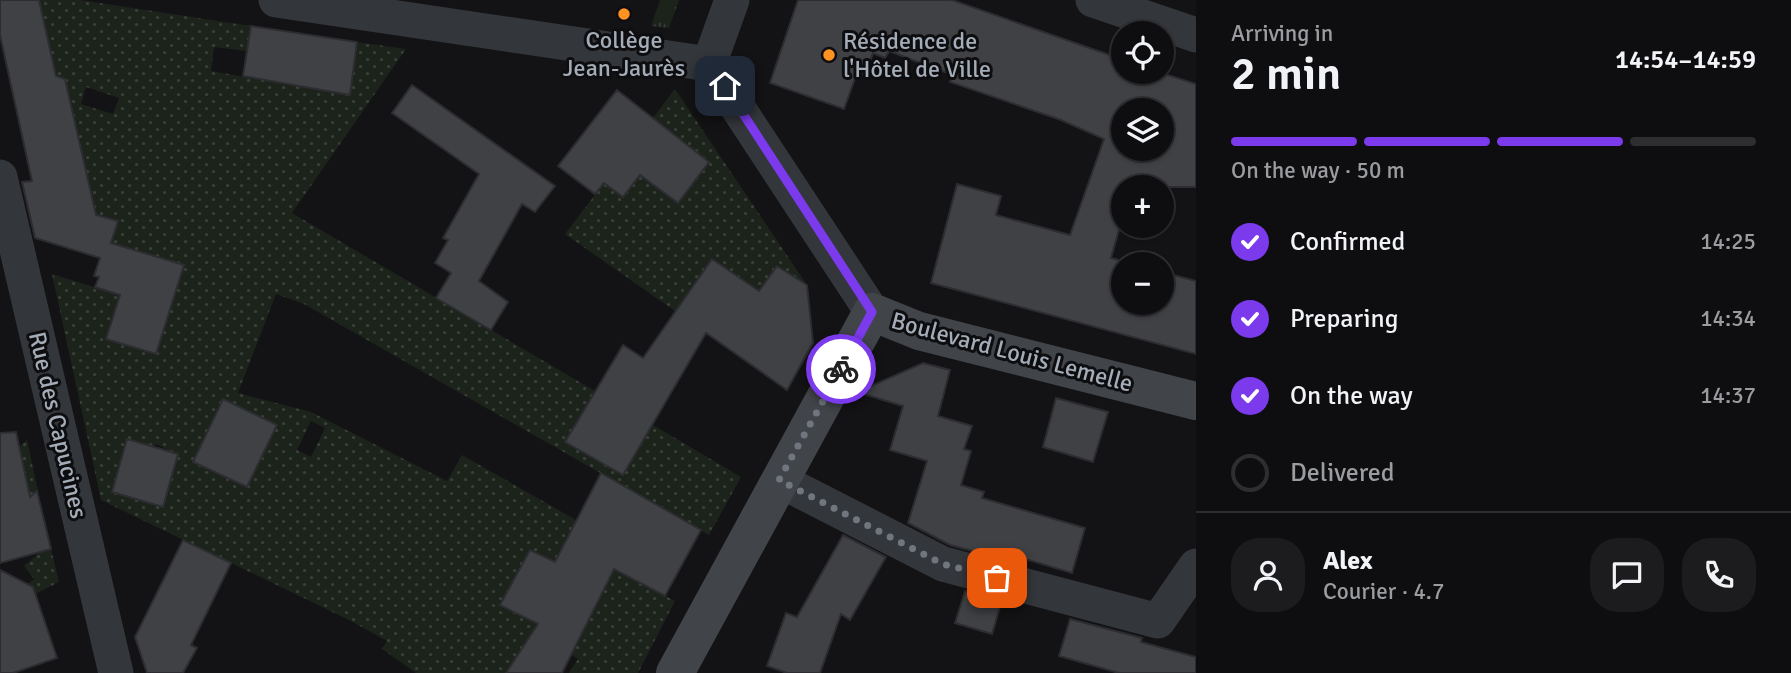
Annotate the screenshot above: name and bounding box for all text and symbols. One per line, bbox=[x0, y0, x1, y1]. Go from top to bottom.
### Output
marker: Collège Jean-Jaurès bbox=[616, 6, 632, 22]
text: Arriving in bbox=[1231, 19, 1333, 48]
map controls bbox=[1111, 21, 1174, 315]
button: locate bbox=[1111, 21, 1174, 84]
place label: Collège Jean-Jaurès bbox=[563, 25, 685, 83]
place label: Résidence de l'Hôtel de Ville bbox=[843, 26, 991, 84]
text: 14:54–14:59 bbox=[1615, 44, 1756, 76]
text: 2 min bbox=[1231, 46, 1341, 102]
marker: Résidence de l'Hôtel de Ville bbox=[821, 47, 837, 63]
pin bbox=[695, 56, 755, 116]
icon: home bbox=[706, 67, 744, 105]
button: layers bbox=[1111, 98, 1174, 161]
text: On the way · 50 m bbox=[1231, 156, 1405, 185]
button: + bbox=[1111, 175, 1174, 238]
icon: check bbox=[1231, 223, 1269, 261]
text: Confirmed bbox=[1290, 226, 1405, 258]
text: 14:25 bbox=[1700, 227, 1756, 256]
button: − bbox=[1111, 252, 1174, 315]
icon: check bbox=[1231, 300, 1269, 338]
text: Preparing bbox=[1290, 303, 1398, 335]
text: 14:34 bbox=[1700, 304, 1756, 333]
street label: Boulevard Louis Lemelle bbox=[888, 305, 1136, 399]
street label: Rue des Capucines bbox=[22, 329, 94, 521]
courier bbox=[806, 334, 876, 404]
icon: bike bbox=[822, 350, 860, 388]
icon: check bbox=[1231, 377, 1269, 415]
text: On the way bbox=[1290, 380, 1413, 412]
text: 14:37 bbox=[1700, 381, 1756, 410]
text: Delivered bbox=[1290, 457, 1395, 489]
button: person bbox=[1231, 538, 1305, 612]
button: chat bbox=[1590, 538, 1664, 612]
button: phone bbox=[1682, 538, 1756, 612]
text: Alex bbox=[1323, 545, 1373, 577]
pin bbox=[967, 548, 1027, 608]
icon: bag bbox=[978, 559, 1016, 597]
text: Courier · 4.7 bbox=[1323, 577, 1444, 606]

